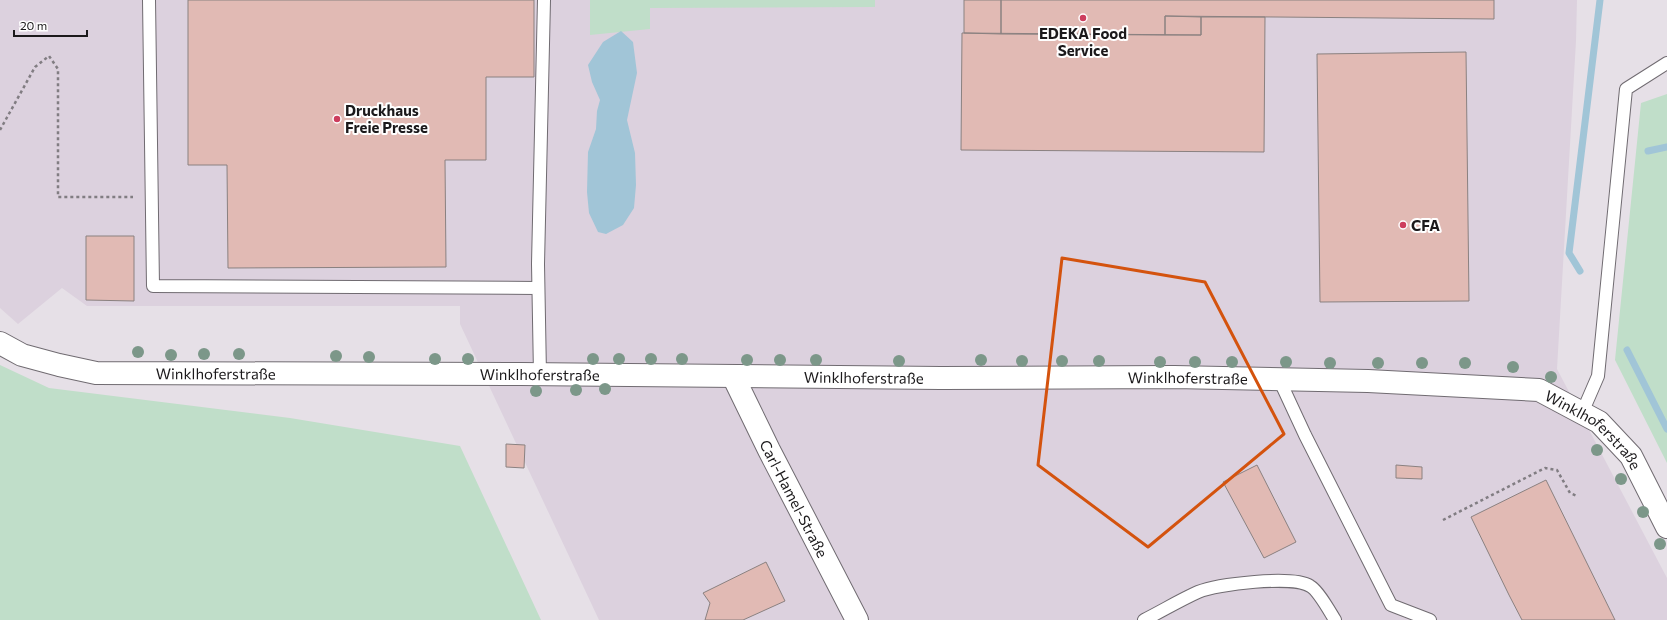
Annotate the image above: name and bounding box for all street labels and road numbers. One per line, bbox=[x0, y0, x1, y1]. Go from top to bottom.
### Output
street label: Winklhoferstraße bbox=[156, 364, 276, 382]
street label: Winklhoferstraße bbox=[480, 365, 600, 384]
street label: Winklhoferstraße bbox=[804, 368, 924, 387]
street label: Winklhoferstraße bbox=[1128, 368, 1248, 388]
street label: Winklhoferstraße bbox=[1542, 386, 1645, 472]
street label: Carl-Hamel-Straße bbox=[756, 437, 832, 561]

